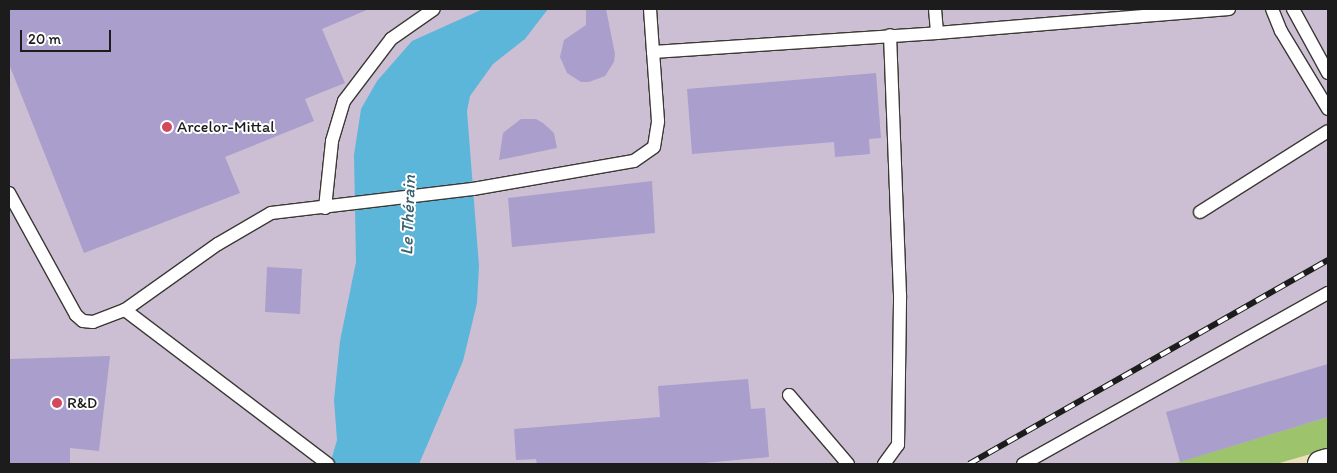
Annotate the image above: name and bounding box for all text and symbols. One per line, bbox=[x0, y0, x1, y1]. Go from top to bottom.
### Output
scale bar bbox=[22, 20, 114, 52]
text: 20 m bbox=[28, 30, 61, 48]
place label: Arcelor-Mittal bbox=[177, 117, 275, 137]
marker: Arcelor-Mittal bbox=[161, 121, 173, 133]
water label: Le Thérain bbox=[396, 174, 420, 256]
place label: R&D bbox=[67, 393, 97, 413]
marker: R&D bbox=[51, 397, 63, 409]

